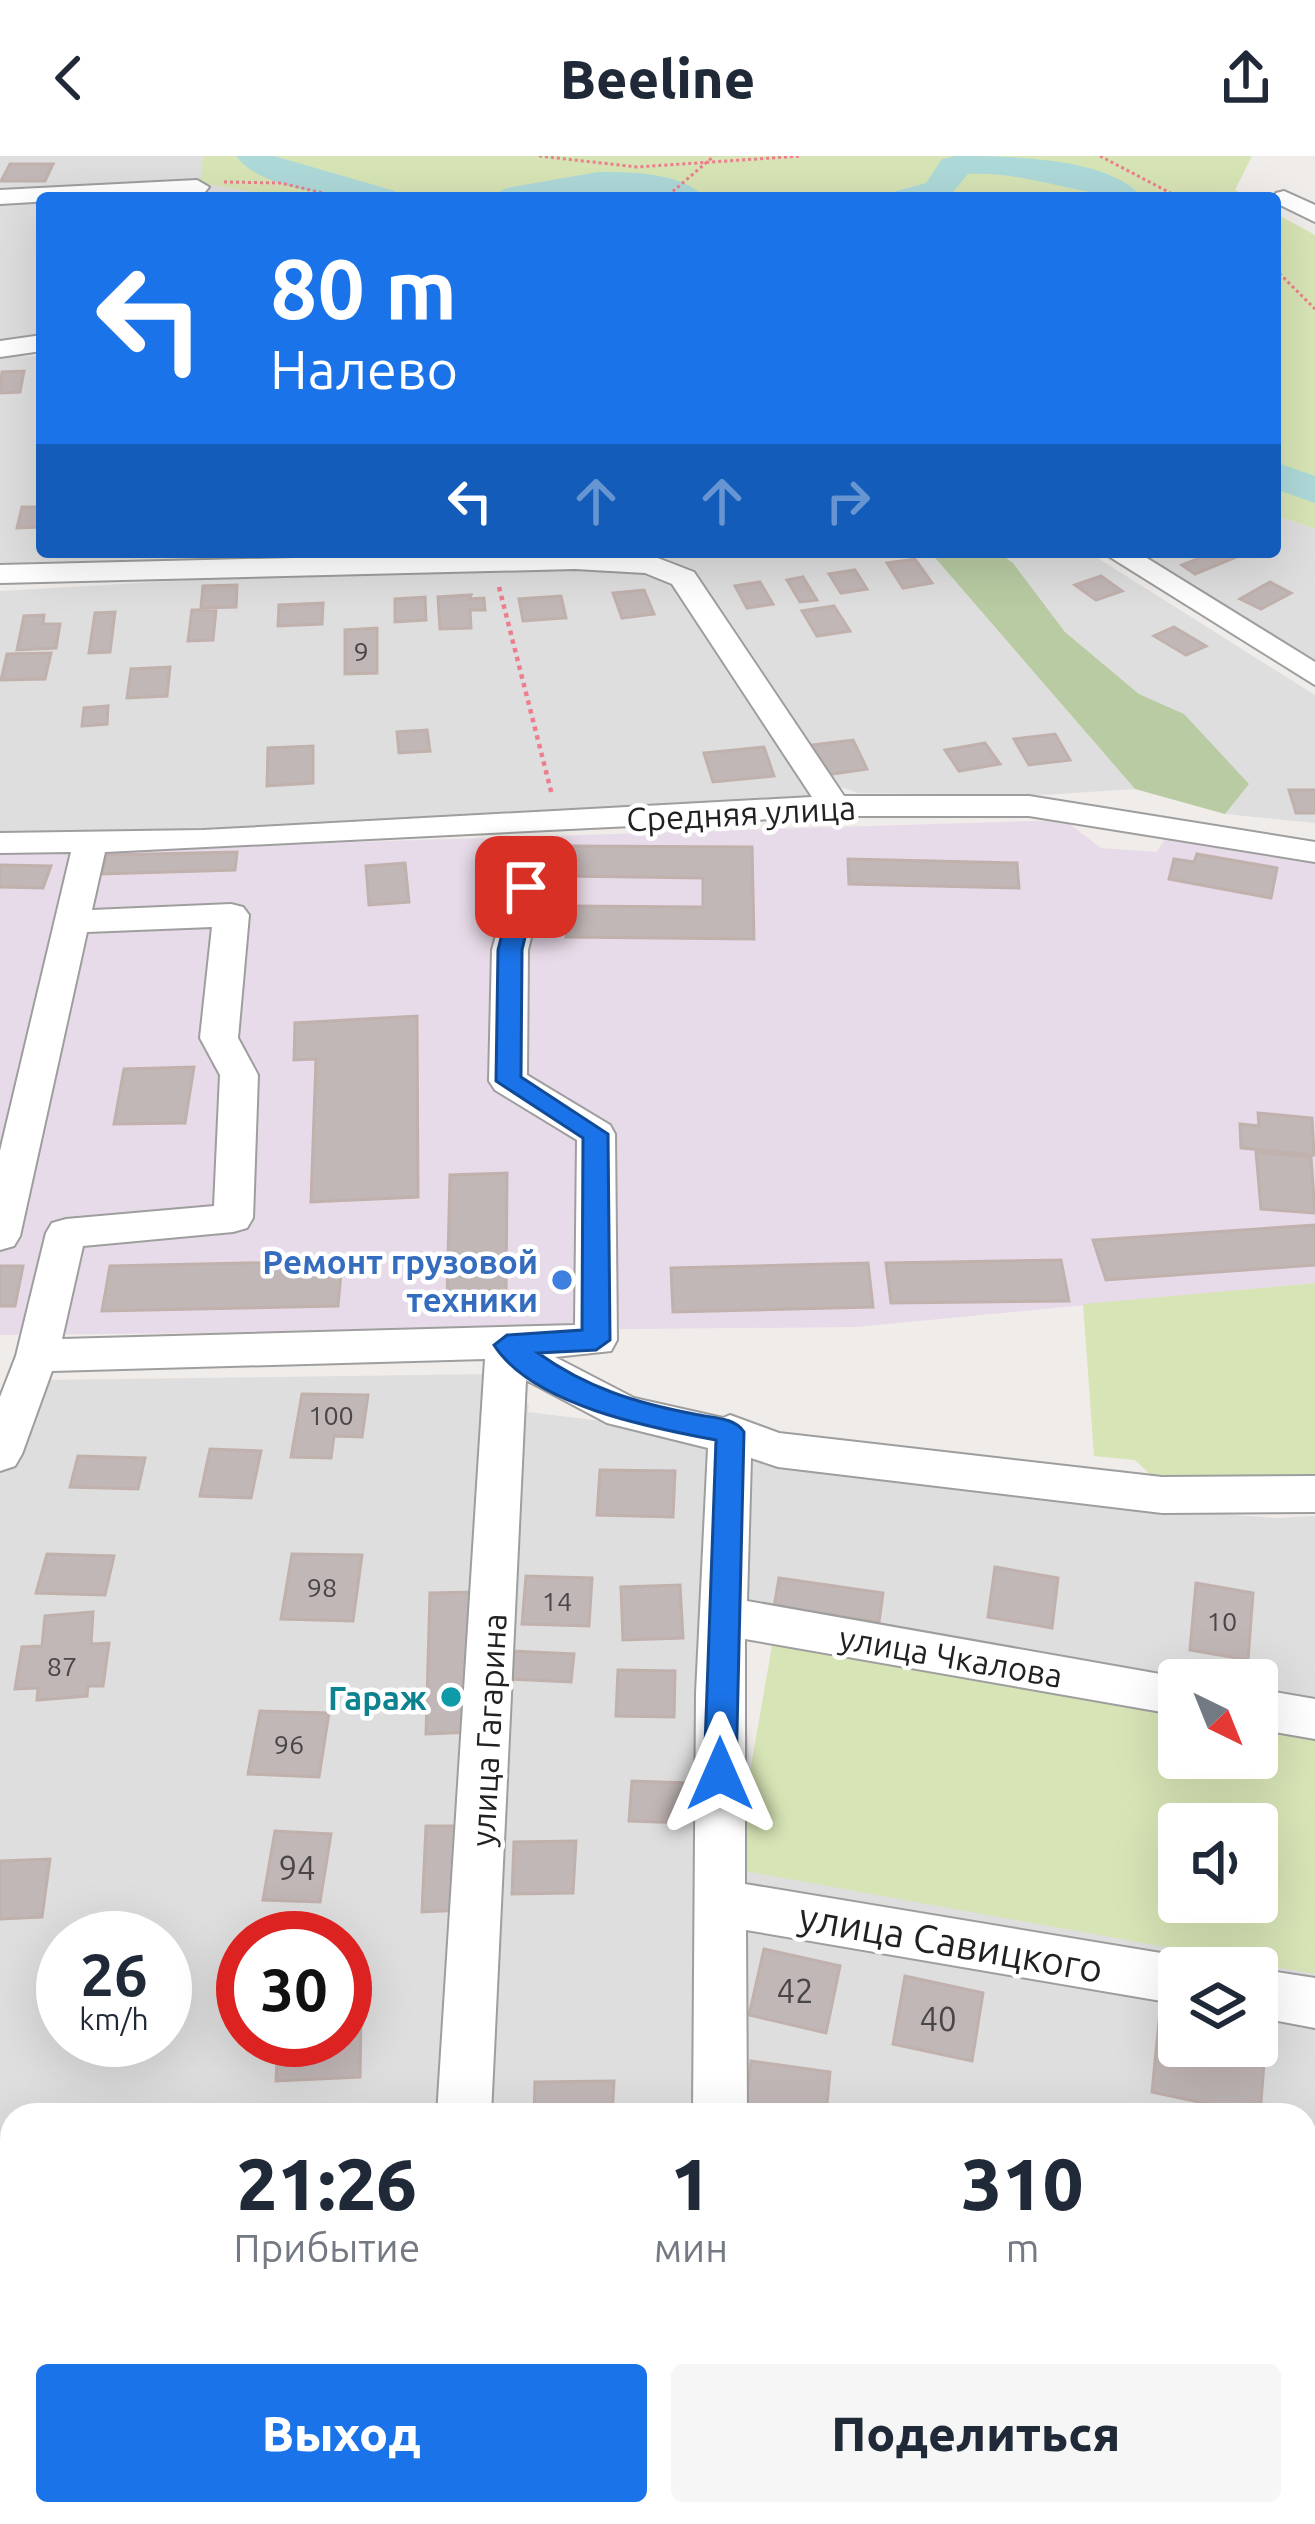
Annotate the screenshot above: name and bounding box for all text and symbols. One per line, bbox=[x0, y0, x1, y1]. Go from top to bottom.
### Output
icon: back bbox=[36, 45, 102, 111]
icon: share bbox=[1213, 45, 1279, 111]
text: Beeline bbox=[560, 48, 755, 108]
icon: left bbox=[72, 240, 228, 396]
text: 80 m bbox=[270, 241, 457, 335]
text: Налево bbox=[270, 339, 458, 399]
icon: left bbox=[437, 468, 503, 534]
icon: ahead bbox=[563, 468, 629, 534]
icon: ahead bbox=[689, 468, 755, 534]
icon: right bbox=[815, 468, 881, 534]
house number: 9 bbox=[353, 636, 369, 666]
street label: Средняя улица bbox=[625, 789, 857, 837]
pin bbox=[475, 836, 577, 938]
icon: arrive bbox=[493, 854, 559, 920]
place label: Ремонт грузовой техники bbox=[262, 1243, 538, 1318]
marker: Ремонт грузовой техники bbox=[549, 1267, 575, 1293]
house number: 100 bbox=[308, 1400, 354, 1430]
house number: 98 bbox=[307, 1572, 337, 1602]
house number: 14 bbox=[542, 1586, 572, 1616]
house number: 10 bbox=[1207, 1606, 1237, 1636]
street label: улица Гагарина bbox=[463, 1612, 513, 1848]
street label: улица Чкалова bbox=[837, 1618, 1065, 1694]
house number: 87 bbox=[47, 1651, 77, 1681]
north arrow bbox=[1158, 1659, 1278, 1779]
map controls bbox=[1158, 1659, 1278, 2067]
place label: Гараж bbox=[328, 1679, 427, 1716]
marker: Гараж bbox=[438, 1684, 464, 1710]
position arrow bbox=[657, 1711, 783, 1837]
house number: 96 bbox=[274, 1729, 304, 1759]
button: sound bbox=[1158, 1803, 1278, 1923]
house number: 94 bbox=[278, 1849, 316, 1886]
street label: улица Савицкого bbox=[796, 1894, 1106, 1990]
speed limit sign: 30 bbox=[216, 1911, 372, 2067]
text: 26 bbox=[80, 1940, 148, 2007]
button: layers bbox=[1158, 1947, 1278, 2067]
house number: 42 bbox=[776, 1972, 814, 2009]
house number: 40 bbox=[919, 2000, 957, 2037]
text: km/h bbox=[79, 2002, 149, 2036]
text: 21:26 bbox=[237, 2143, 417, 2224]
text: 1 bbox=[671, 2143, 711, 2224]
text: 310 bbox=[962, 2143, 1083, 2224]
text: Прибытие bbox=[234, 2226, 420, 2269]
text: мин bbox=[654, 2226, 728, 2269]
text: m bbox=[1006, 2226, 1039, 2269]
button: Выход bbox=[36, 2364, 647, 2502]
button: Поделиться bbox=[671, 2364, 1281, 2502]

